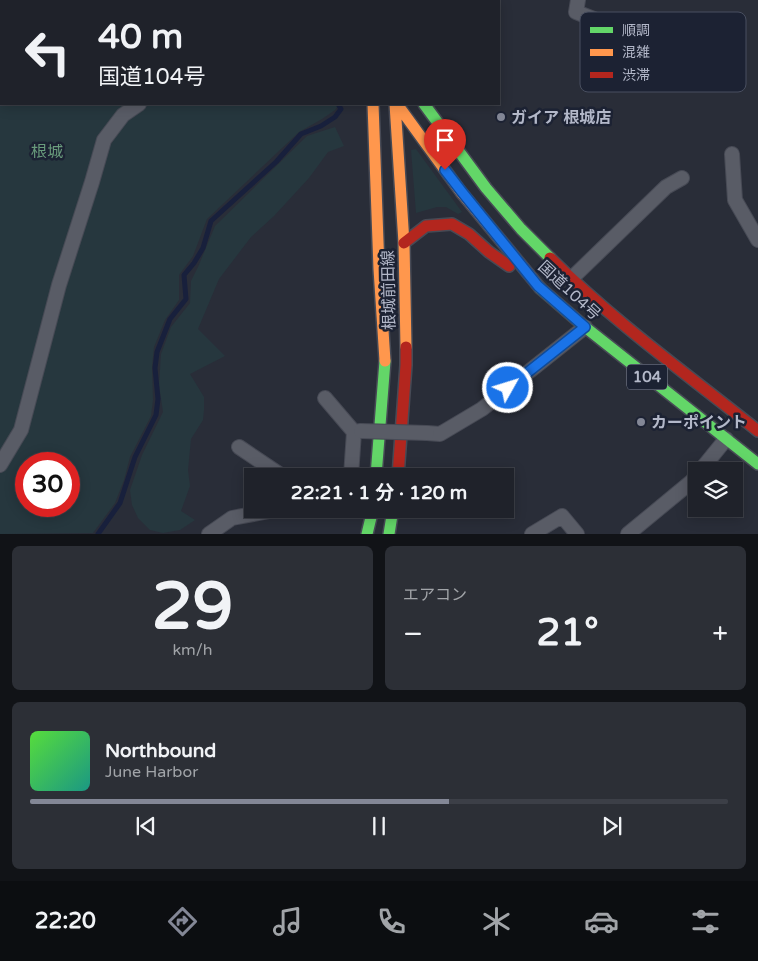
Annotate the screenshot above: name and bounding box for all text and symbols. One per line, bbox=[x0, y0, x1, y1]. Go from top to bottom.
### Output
legend bbox=[580, 12, 746, 92]
text: 40 m bbox=[98, 16, 183, 58]
icon: left bbox=[15, 20, 80, 85]
text: 順調 bbox=[622, 22, 650, 39]
text: 混雑 bbox=[622, 44, 650, 61]
text: 国道104号 bbox=[98, 64, 205, 90]
text: 渋滞 bbox=[622, 67, 650, 84]
place label: ガイア 根城店 bbox=[511, 108, 611, 128]
marker: ガイア 根城店 bbox=[495, 111, 507, 123]
pin bbox=[424, 119, 466, 170]
icon: arrive bbox=[431, 126, 459, 154]
park label: 根城 bbox=[31, 142, 63, 162]
street label: 根城前田線 bbox=[378, 250, 400, 330]
street label: 国道104号 bbox=[534, 257, 605, 325]
position arrow bbox=[481, 361, 533, 413]
road number: 104 bbox=[627, 364, 667, 390]
place label: カーポイント bbox=[651, 413, 747, 433]
marker: カーポイント bbox=[635, 416, 647, 428]
speed limit sign: 30 bbox=[15, 452, 80, 517]
map controls bbox=[688, 462, 743, 517]
button: layers bbox=[688, 462, 743, 517]
text: 22:21 · 1 分 · 120 m bbox=[291, 482, 467, 504]
text: 29 bbox=[152, 568, 233, 647]
text: エアコン bbox=[403, 585, 467, 605]
text: 21° bbox=[537, 610, 599, 656]
text: − bbox=[403, 617, 423, 651]
text: + bbox=[712, 617, 728, 651]
text: km/h bbox=[172, 640, 213, 660]
text: Northbound bbox=[105, 740, 216, 762]
text: June Harbor bbox=[105, 762, 198, 782]
icon: previous bbox=[132, 812, 160, 840]
icon: pause bbox=[365, 812, 393, 840]
icon: next bbox=[598, 812, 626, 840]
icon: directions bbox=[165, 904, 200, 939]
icon: music bbox=[270, 904, 305, 939]
icon: phone bbox=[374, 904, 409, 939]
icon: climate bbox=[479, 904, 514, 939]
icon: car bbox=[584, 904, 619, 939]
icon: filters bbox=[688, 904, 723, 939]
text: 22:20 bbox=[35, 908, 96, 934]

